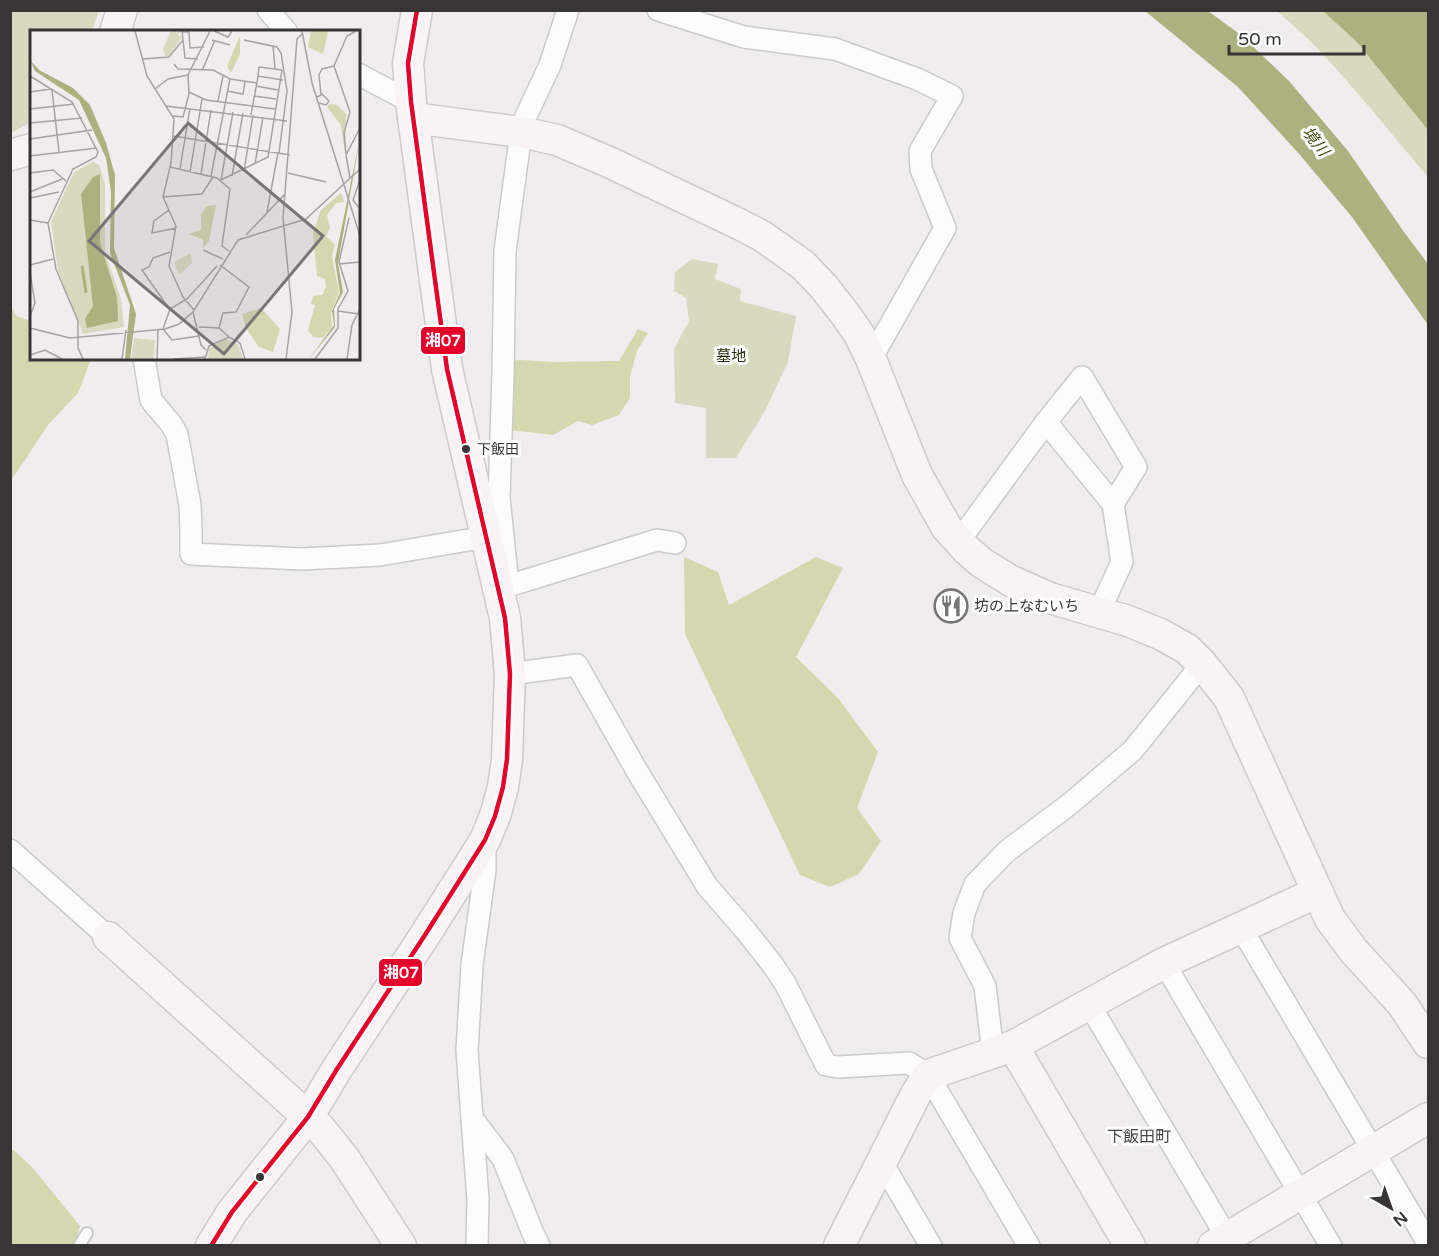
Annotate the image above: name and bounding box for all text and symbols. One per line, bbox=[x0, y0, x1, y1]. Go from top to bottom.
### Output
scale bar bbox=[1229, 18, 1364, 56]
text: 50 m bbox=[1238, 28, 1282, 50]
inset map bbox=[30, 30, 360, 360]
water label: 境川 bbox=[1297, 123, 1334, 162]
line badge: 湘07 bbox=[420, 326, 466, 355]
text: 湘07 bbox=[425, 331, 461, 351]
park label: 墓地 bbox=[716, 347, 746, 365]
place label: 下飯田 bbox=[477, 441, 519, 458]
marker: 下飯田 bbox=[460, 443, 472, 455]
restaurant icon: 坊の上なむいち bbox=[933, 588, 969, 624]
place label: 坊の上なむいち bbox=[974, 597, 1079, 615]
line badge: 湘07 bbox=[378, 958, 423, 987]
text: 湘07 bbox=[383, 963, 419, 983]
district label: 下飯田町 bbox=[1107, 1127, 1171, 1147]
unlabelled marker bbox=[254, 1171, 266, 1183]
north arrow bbox=[1361, 1178, 1421, 1238]
text: N bbox=[1389, 1207, 1411, 1231]

